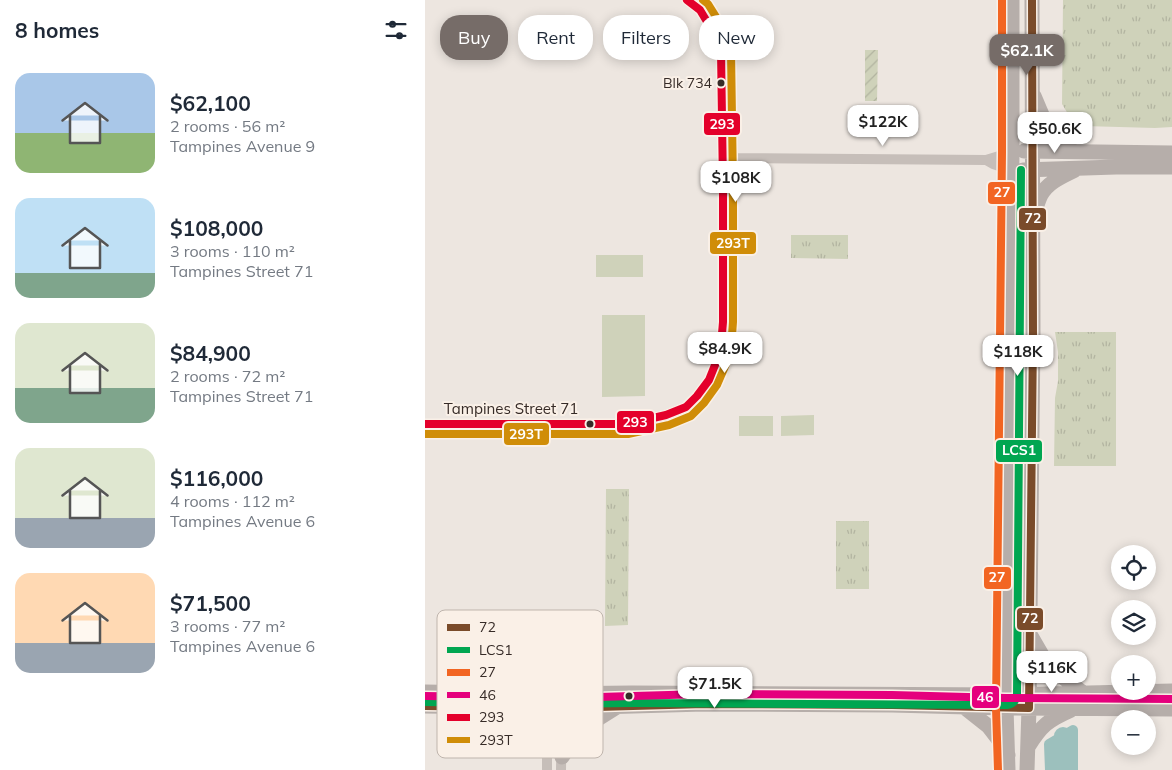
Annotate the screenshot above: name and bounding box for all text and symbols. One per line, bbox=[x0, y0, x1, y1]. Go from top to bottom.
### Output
chip: Buy bbox=[440, 15, 508, 60]
chip: Rent bbox=[518, 15, 593, 60]
chip: Filters bbox=[603, 15, 689, 60]
chip: New bbox=[699, 15, 774, 60]
icon: filters bbox=[382, 16, 410, 44]
text: 8 homes bbox=[15, 17, 99, 43]
pin: $62.1K bbox=[986, 34, 1068, 76]
text: $62.1K bbox=[1000, 40, 1054, 60]
place label: Blk 734 bbox=[663, 74, 713, 92]
marker: Blk 734 bbox=[716, 78, 726, 88]
text: $62,100 bbox=[170, 90, 251, 116]
icon: home bbox=[55, 93, 115, 153]
pin: $122K bbox=[848, 104, 918, 147]
text: $122K bbox=[858, 111, 908, 131]
line badge: 293 bbox=[703, 112, 741, 136]
pin: $50.6K bbox=[1014, 112, 1096, 154]
text: 293 bbox=[709, 115, 735, 133]
text: 2 rooms · 56 m² bbox=[170, 116, 285, 136]
text: $50.6K bbox=[1028, 118, 1082, 138]
text: Tampines Avenue 9 bbox=[170, 136, 315, 156]
pin: $108K bbox=[701, 160, 771, 203]
text: $108K bbox=[711, 167, 761, 187]
line badge: 27 bbox=[987, 181, 1016, 205]
text: 27 bbox=[994, 183, 1010, 201]
line badge: 72 bbox=[1018, 207, 1047, 231]
text: 72 bbox=[1025, 209, 1041, 227]
text: $108,000 bbox=[170, 215, 263, 241]
icon: home bbox=[55, 218, 115, 278]
line badge: 293T bbox=[709, 231, 757, 255]
text: 293T bbox=[716, 234, 750, 252]
text: 3 rooms · 110 m² bbox=[170, 241, 295, 261]
text: Tampines Street 71 bbox=[170, 261, 313, 281]
pin: $84.9K bbox=[684, 332, 766, 374]
pin: $118K bbox=[983, 334, 1053, 377]
text: $84.9K bbox=[698, 338, 752, 358]
text: $84,900 bbox=[170, 340, 251, 366]
text: $118K bbox=[993, 341, 1043, 361]
icon: home bbox=[55, 343, 115, 403]
text: 2 rooms · 72 m² bbox=[170, 366, 285, 386]
text: Tampines Street 71 bbox=[170, 386, 313, 406]
street label: Tampines Street 71 bbox=[444, 399, 578, 418]
line badge: 293 bbox=[616, 410, 655, 434]
text: 293 bbox=[622, 413, 648, 431]
unlabelled marker bbox=[585, 419, 595, 429]
line badge: 293T bbox=[503, 422, 550, 446]
text: 293T bbox=[509, 425, 543, 443]
line badge: LCS1 bbox=[995, 439, 1043, 463]
text: LCS1 bbox=[1002, 441, 1036, 459]
text: $116,000 bbox=[170, 465, 263, 491]
icon: home bbox=[55, 468, 115, 528]
text: 4 rooms · 112 m² bbox=[170, 491, 295, 511]
text: Tampines Avenue 6 bbox=[170, 511, 315, 531]
map controls bbox=[1111, 545, 1156, 755]
button: locate bbox=[1111, 545, 1156, 590]
line badge: 27 bbox=[983, 566, 1012, 590]
text: 27 bbox=[989, 568, 1005, 586]
text: $71,500 bbox=[170, 590, 251, 616]
icon: home bbox=[55, 593, 115, 653]
button: layers bbox=[1111, 600, 1156, 645]
line badge: 72 bbox=[1016, 607, 1044, 631]
text: 72 bbox=[1022, 609, 1038, 627]
legend bbox=[437, 610, 603, 758]
text: 3 rooms · 77 m² bbox=[170, 616, 285, 636]
text: 72 bbox=[479, 618, 496, 636]
text: Tampines Avenue 6 bbox=[170, 636, 315, 656]
text: LCS1 bbox=[479, 641, 513, 659]
pin: $116K bbox=[1017, 650, 1087, 693]
button: + bbox=[1111, 655, 1156, 700]
text: $116K bbox=[1027, 657, 1077, 677]
text: 27 bbox=[479, 663, 496, 681]
pin: $71.5K bbox=[674, 666, 756, 709]
text: $71.5K bbox=[688, 673, 742, 693]
line badge: 46 bbox=[971, 685, 1000, 709]
text: 46 bbox=[479, 686, 496, 704]
text: 46 bbox=[977, 688, 993, 706]
unlabelled marker bbox=[624, 691, 634, 701]
text: 293 bbox=[479, 708, 504, 726]
button: − bbox=[1111, 710, 1156, 755]
text: 293T bbox=[479, 731, 513, 749]

